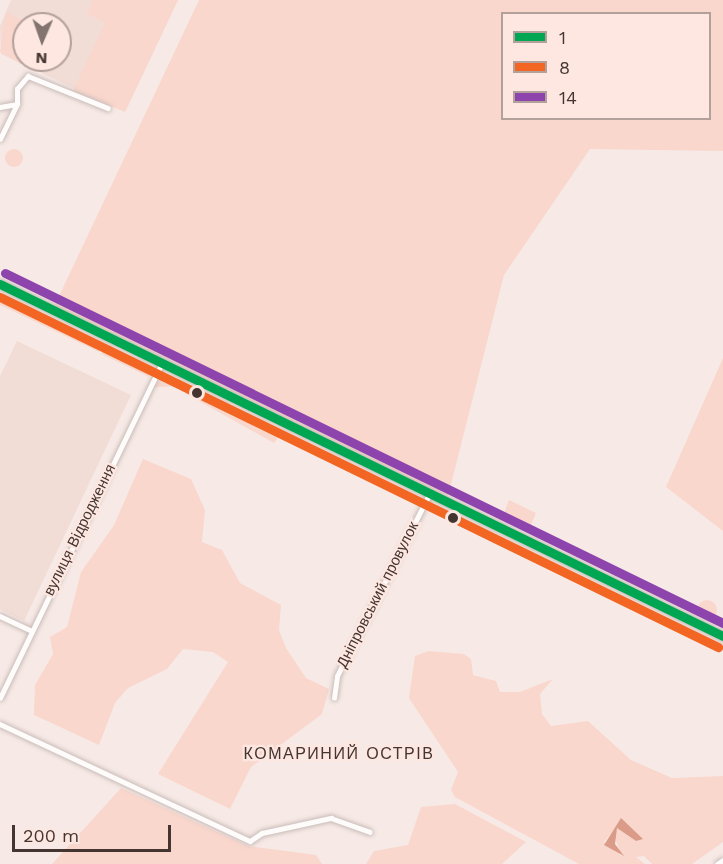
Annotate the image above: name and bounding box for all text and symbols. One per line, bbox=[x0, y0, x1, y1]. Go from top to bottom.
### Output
north arrow bbox=[12, 12, 72, 72]
legend bbox=[501, 12, 711, 120]
text: 1 bbox=[559, 27, 566, 48]
text: N bbox=[35, 49, 48, 68]
text: 8 bbox=[559, 57, 570, 78]
text: 14 bbox=[559, 87, 577, 108]
unlabelled marker bbox=[191, 387, 203, 399]
street label: вулиця Відродження bbox=[40, 461, 120, 599]
unlabelled marker bbox=[447, 512, 459, 524]
street label: Дніпровський провулок bbox=[333, 519, 423, 671]
district label: КОМАРИНИЙ ОСТРІВ bbox=[244, 744, 434, 764]
scale bar bbox=[15, 813, 174, 851]
text: 200 m bbox=[23, 825, 79, 846]

